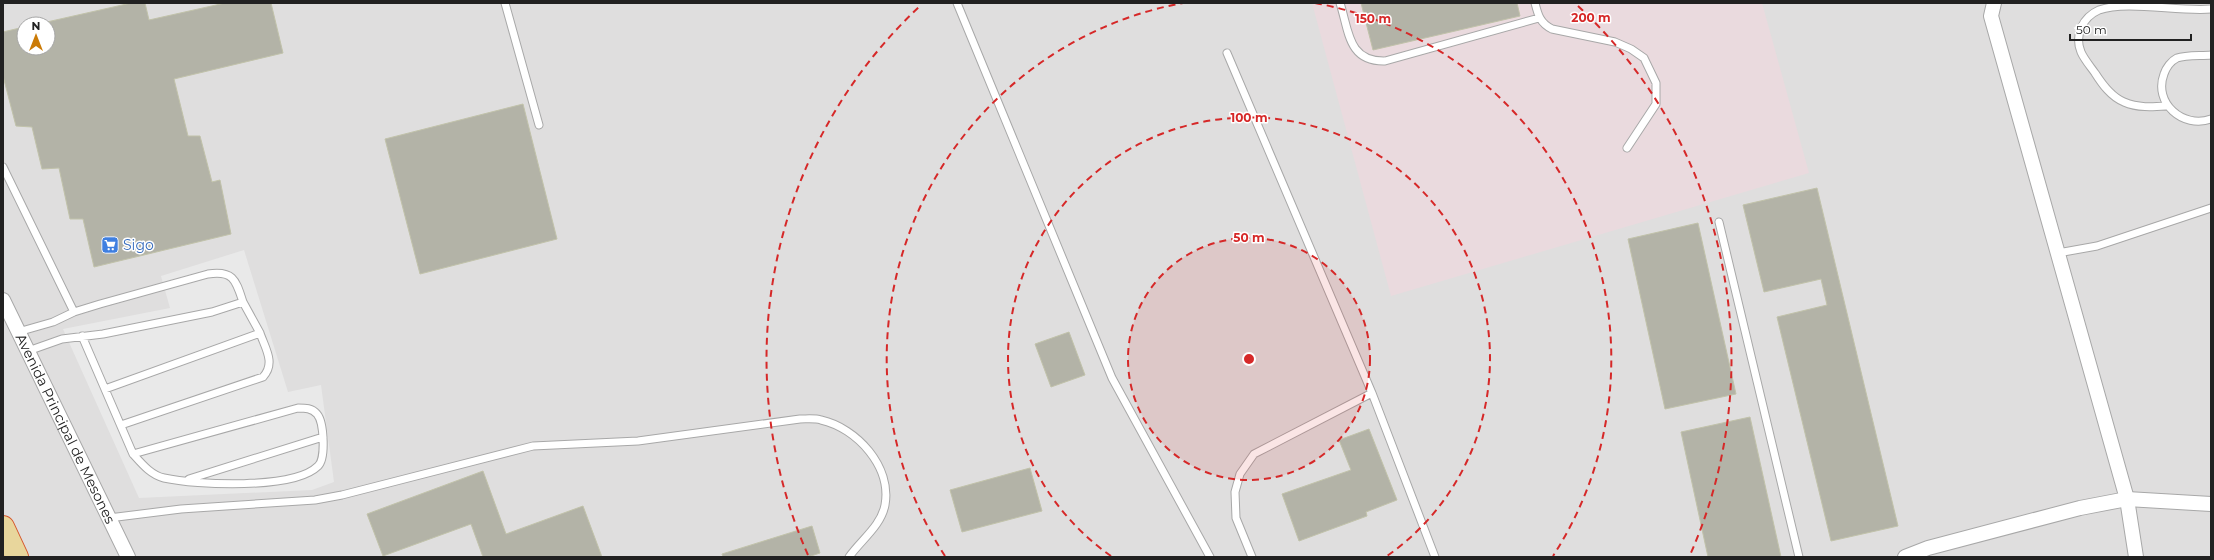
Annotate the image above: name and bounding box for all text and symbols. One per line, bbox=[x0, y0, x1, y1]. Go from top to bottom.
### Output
text: 200 m bbox=[1571, 10, 1611, 25]
text: 150 m bbox=[1355, 11, 1391, 26]
north arrow bbox=[16, 16, 56, 56]
scale bar bbox=[2070, 16, 2191, 42]
text: N bbox=[32, 19, 40, 33]
text: 50 m bbox=[2076, 22, 2107, 37]
text: 100 m bbox=[1231, 110, 1267, 125]
text: 50 m bbox=[1233, 230, 1265, 245]
supermarket icon: Sigo bbox=[100, 235, 120, 255]
place label: Sigo bbox=[123, 236, 154, 254]
street label: Avenida Principal de Mesones bbox=[12, 331, 119, 527]
centre of rings bbox=[1242, 352, 1256, 366]

